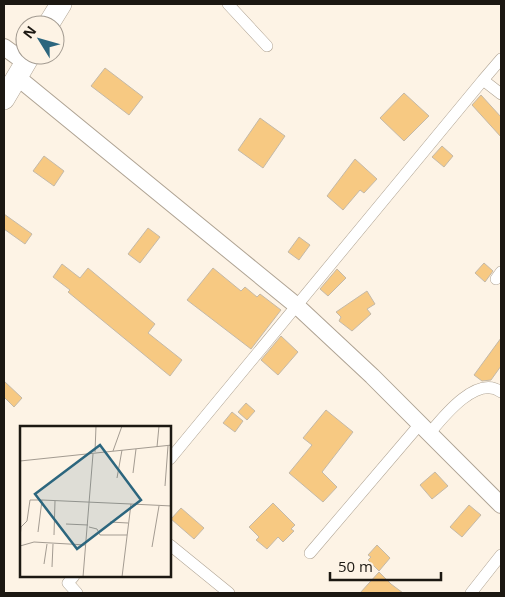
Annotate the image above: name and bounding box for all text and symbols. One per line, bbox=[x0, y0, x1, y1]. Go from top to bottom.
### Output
north arrow bbox=[15, 15, 65, 65]
text: N bbox=[18, 22, 40, 42]
inset map bbox=[20, 426, 171, 577]
scale bar bbox=[330, 550, 441, 582]
text: 50 m bbox=[338, 556, 373, 576]

